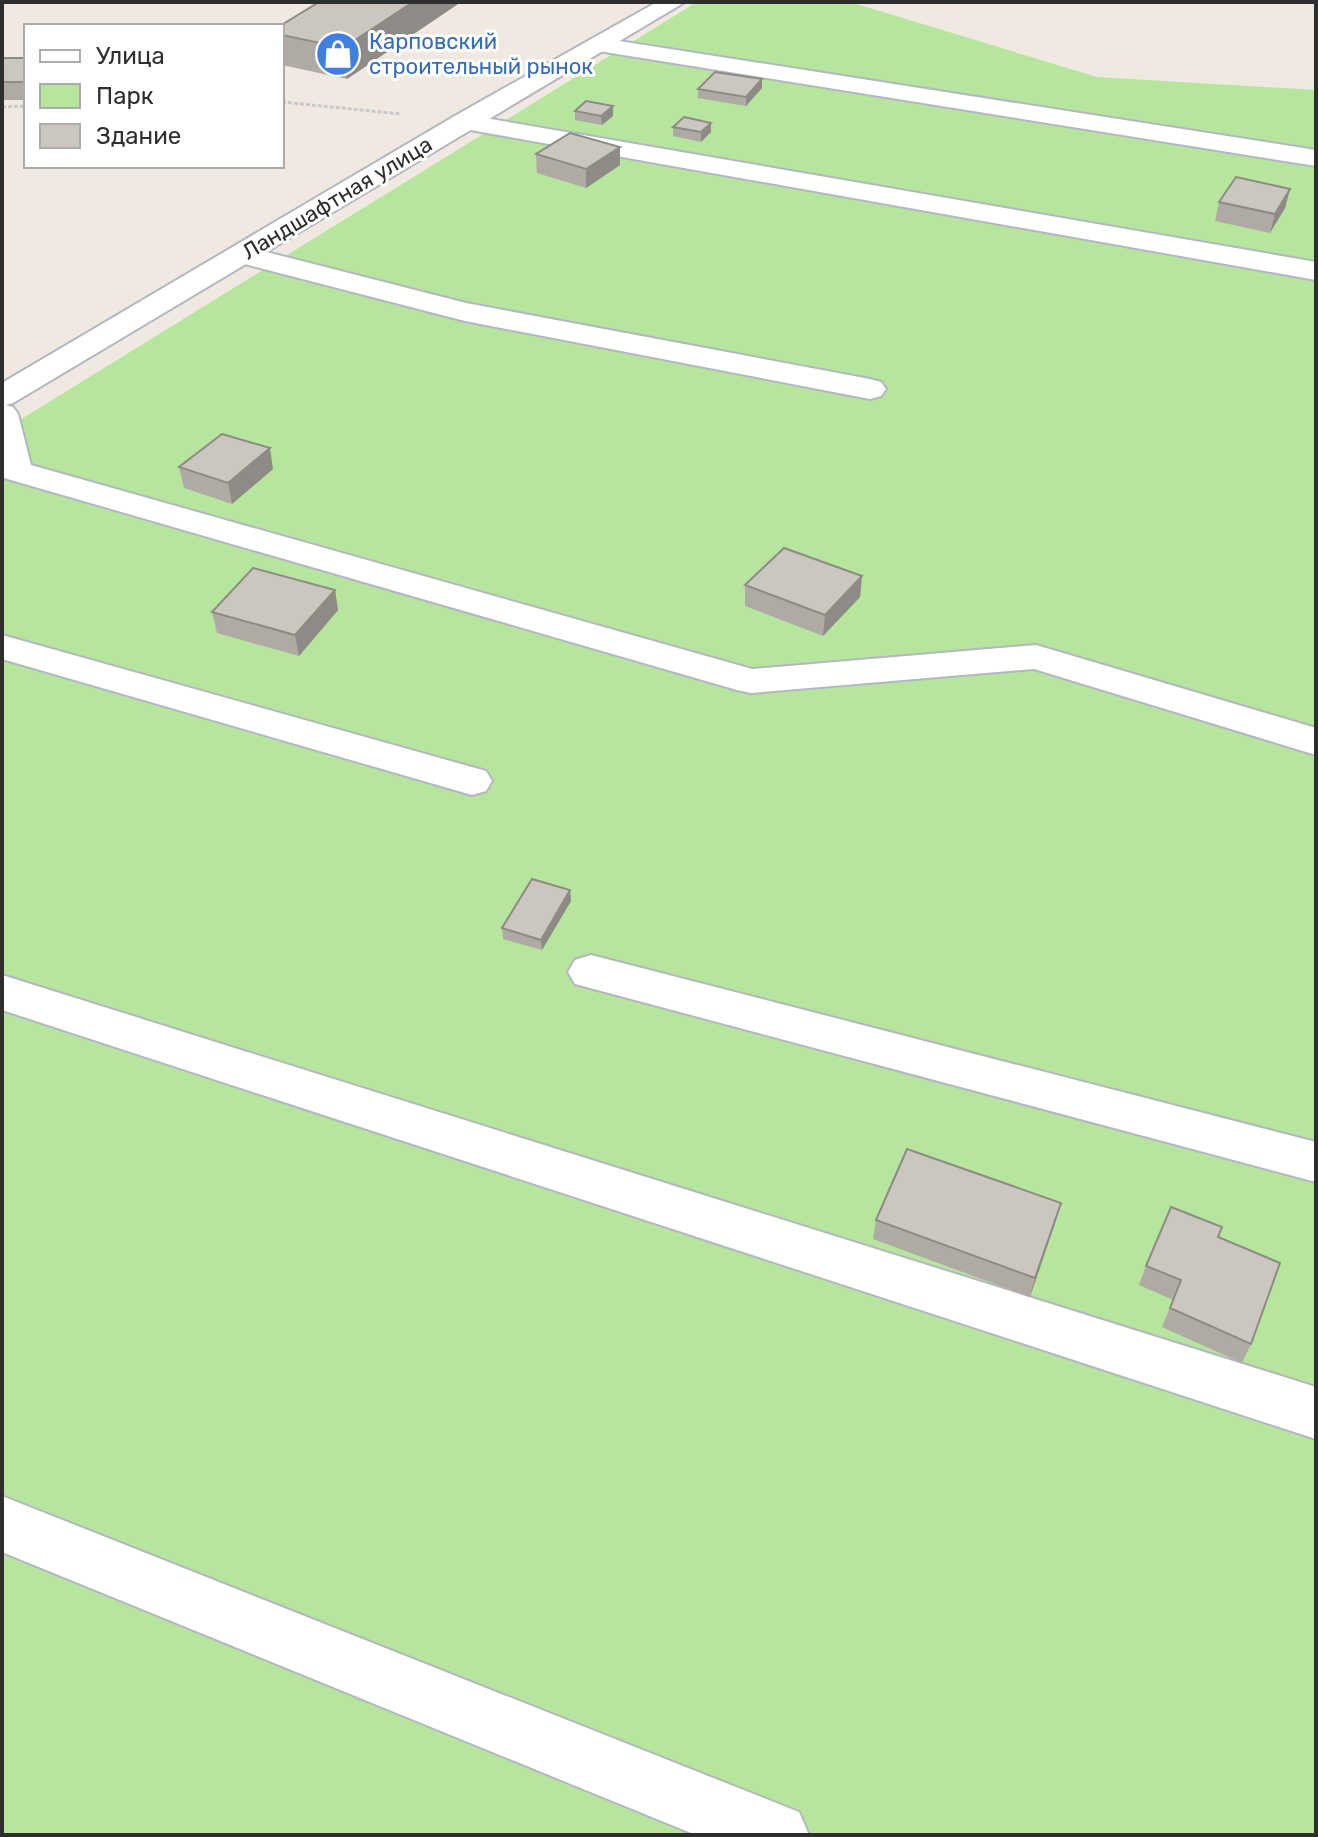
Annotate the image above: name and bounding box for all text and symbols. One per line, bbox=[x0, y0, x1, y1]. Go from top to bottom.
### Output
legend bbox=[24, 24, 284, 168]
place label: Карповский строительный рынок bbox=[369, 28, 593, 80]
shop icon: Карповский строительный рынок bbox=[314, 30, 362, 78]
text: Улица bbox=[96, 42, 165, 70]
text: Парк bbox=[96, 82, 154, 110]
text: Здание bbox=[96, 122, 181, 150]
street label: Ландшафтная улица bbox=[237, 131, 437, 265]

